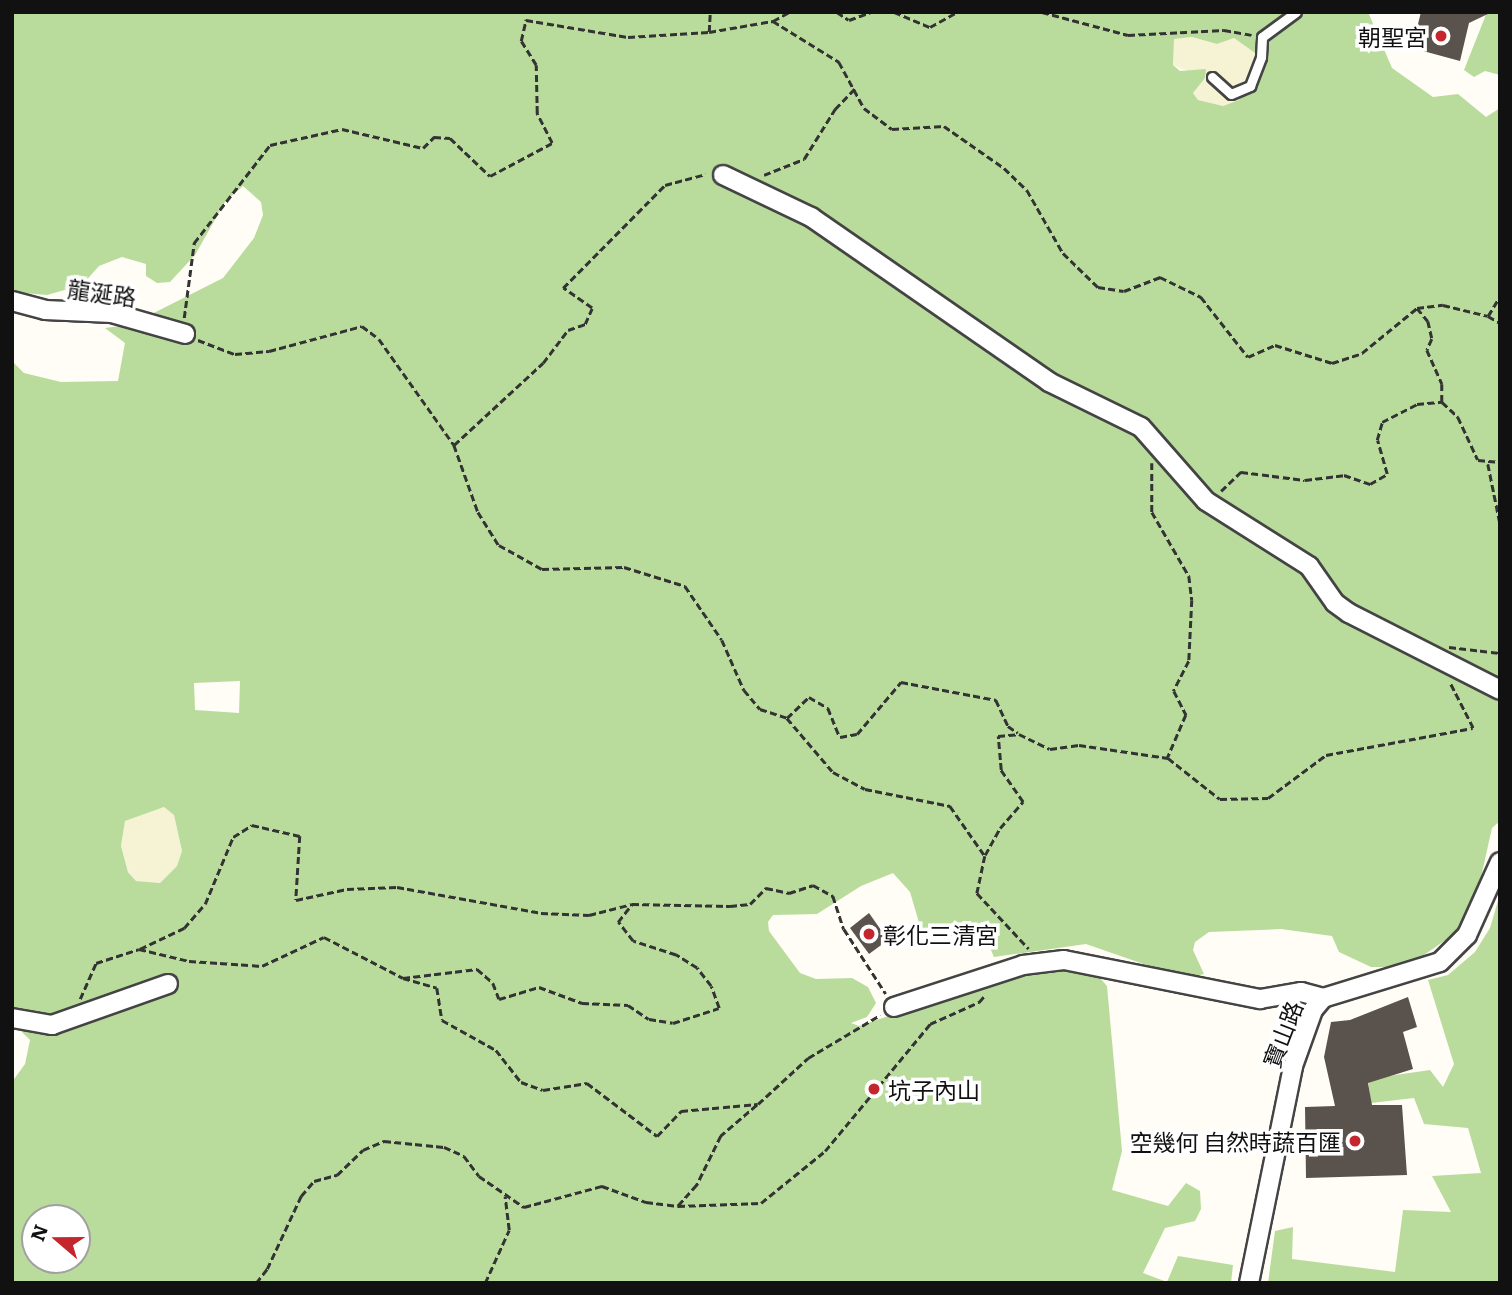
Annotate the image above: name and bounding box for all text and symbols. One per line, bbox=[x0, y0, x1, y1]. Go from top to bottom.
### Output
place label: 朝聖宮 bbox=[1358, 22, 1427, 50]
marker: 朝聖宮 bbox=[1433, 28, 1449, 44]
street label: 龍涎路 bbox=[66, 274, 138, 310]
place label: 彰化三清宮 bbox=[883, 920, 998, 948]
marker: 彰化三清宮 bbox=[861, 926, 877, 942]
street label: 寶山路 bbox=[1257, 997, 1307, 1071]
place label: 坑子內山 bbox=[888, 1075, 980, 1103]
marker: 坑子內山 bbox=[866, 1081, 882, 1097]
place label: 空幾何 自然時蔬百匯 bbox=[1129, 1127, 1341, 1155]
marker: 空幾何 自然時蔬百匯 bbox=[1347, 1133, 1363, 1149]
north arrow bbox=[21, 1204, 91, 1274]
text: N bbox=[22, 1220, 54, 1245]

